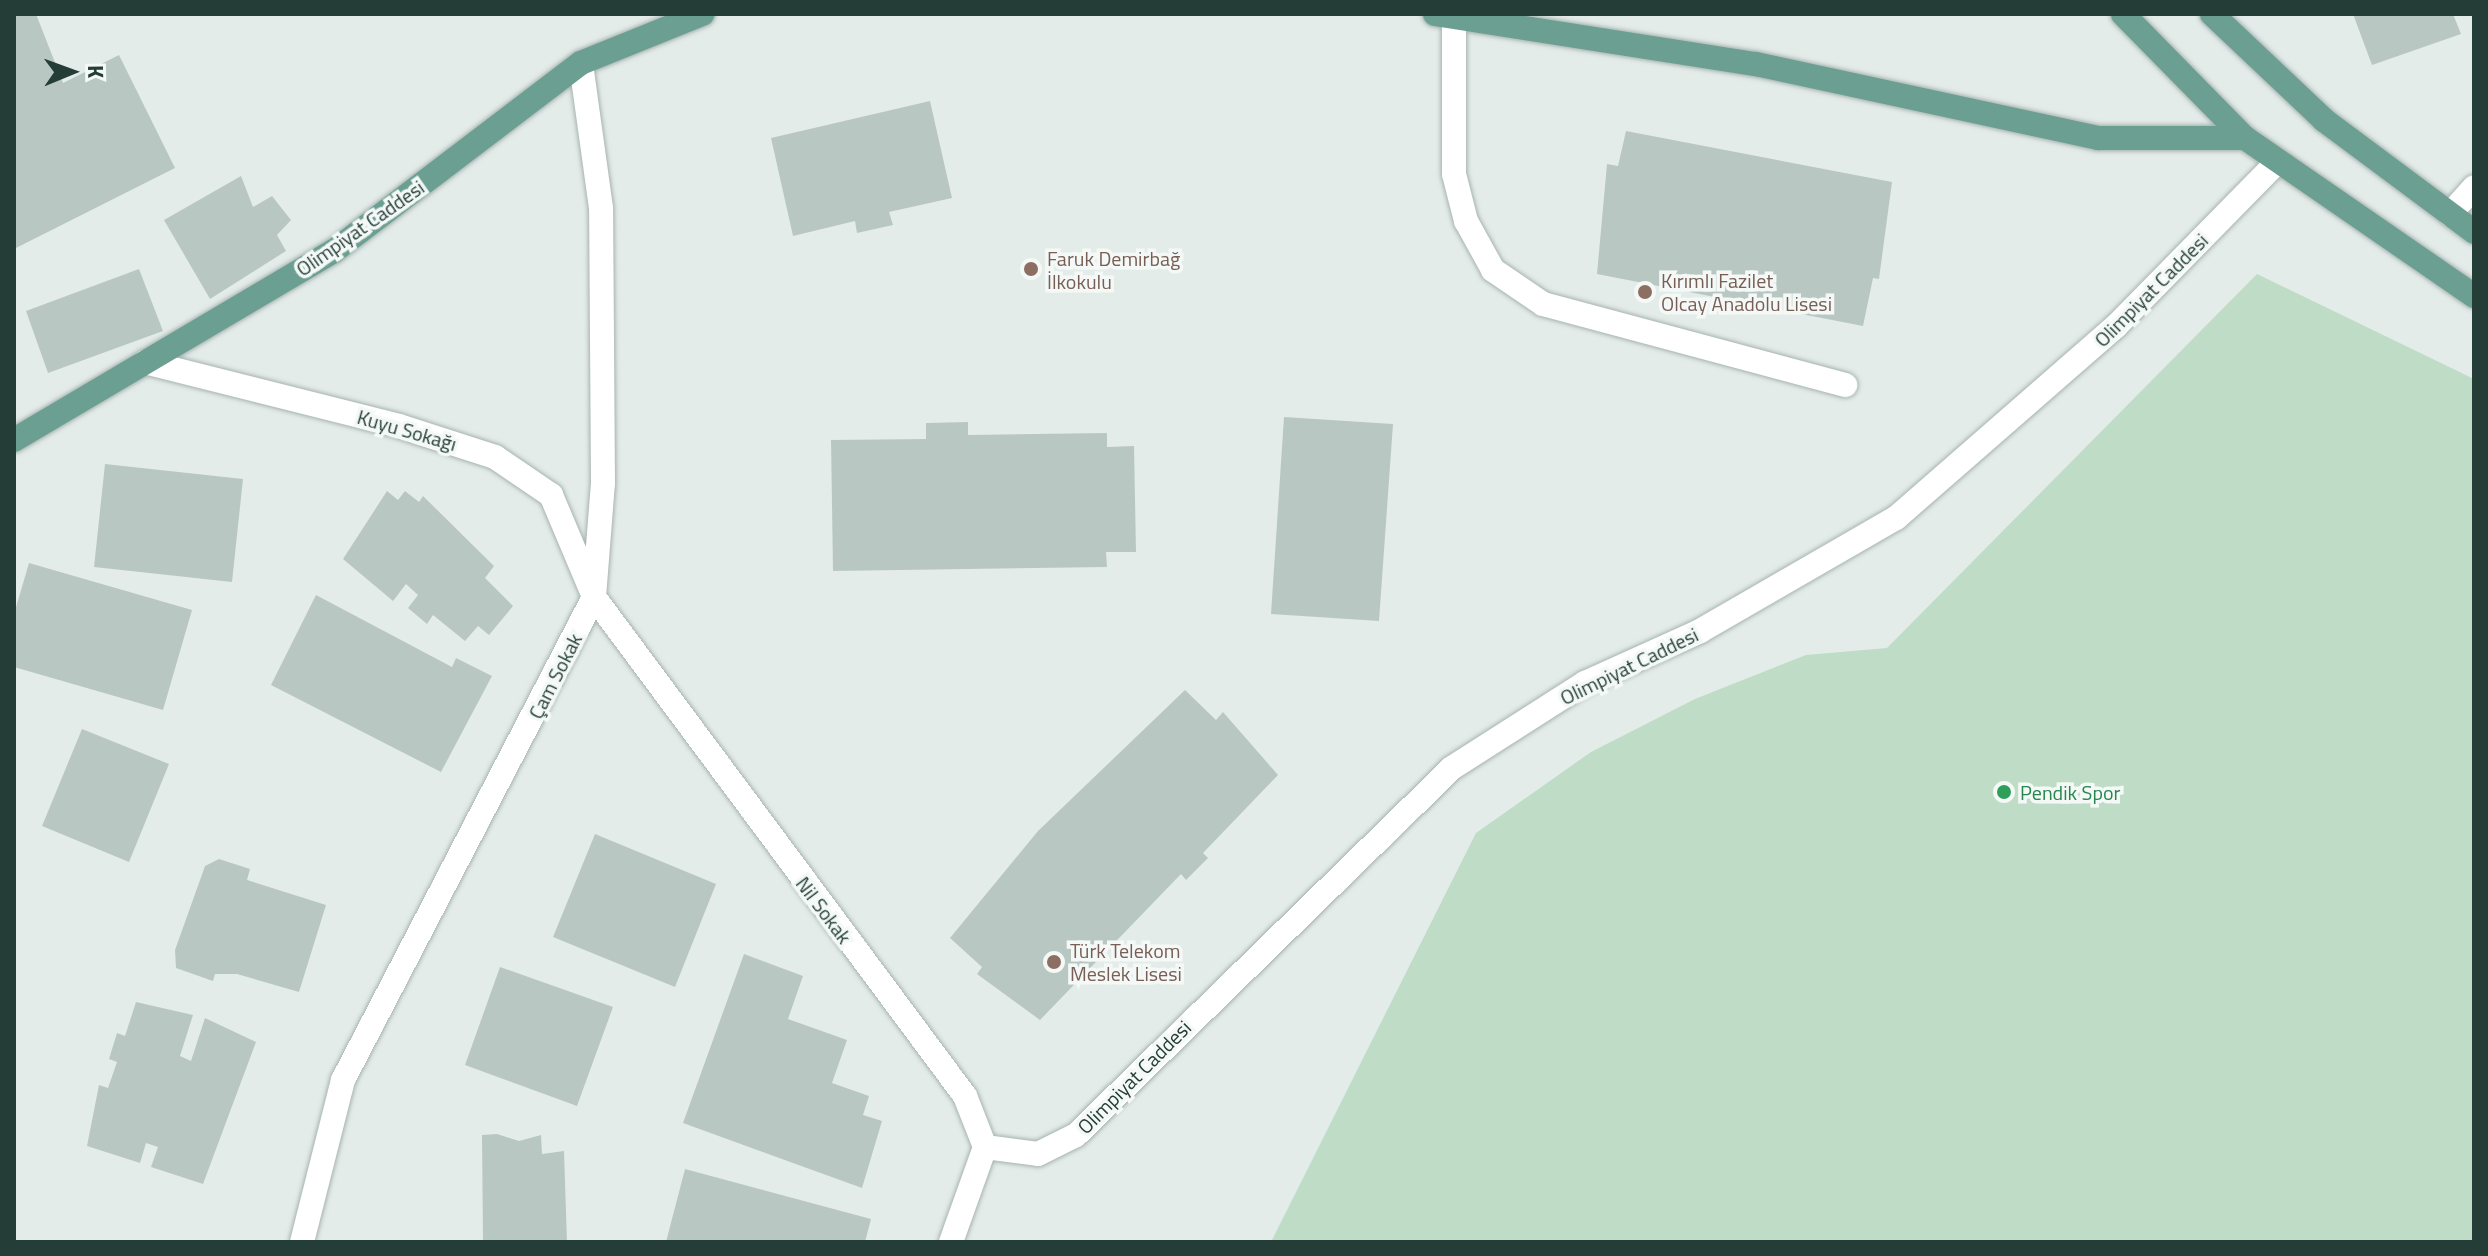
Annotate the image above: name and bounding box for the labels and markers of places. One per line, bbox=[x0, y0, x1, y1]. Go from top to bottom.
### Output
place label: Faruk Demirbağ İlkokulu bbox=[1047, 246, 1180, 293]
marker: Faruk Demirbağ İlkokulu bbox=[1022, 260, 1040, 278]
place label: Kırımlı Fazilet Olcay Anadolu Lisesi bbox=[1661, 268, 1832, 315]
marker: Kırımlı Fazilet Olcay Anadolu Lisesi bbox=[1636, 283, 1654, 301]
place label: Pendik Spor bbox=[2020, 780, 2120, 804]
marker: Pendik Spor bbox=[1995, 783, 2013, 801]
place label: Türk Telekom Meslek Lisesi bbox=[1070, 938, 1182, 985]
marker: Türk Telekom Meslek Lisesi bbox=[1045, 953, 1063, 971]

